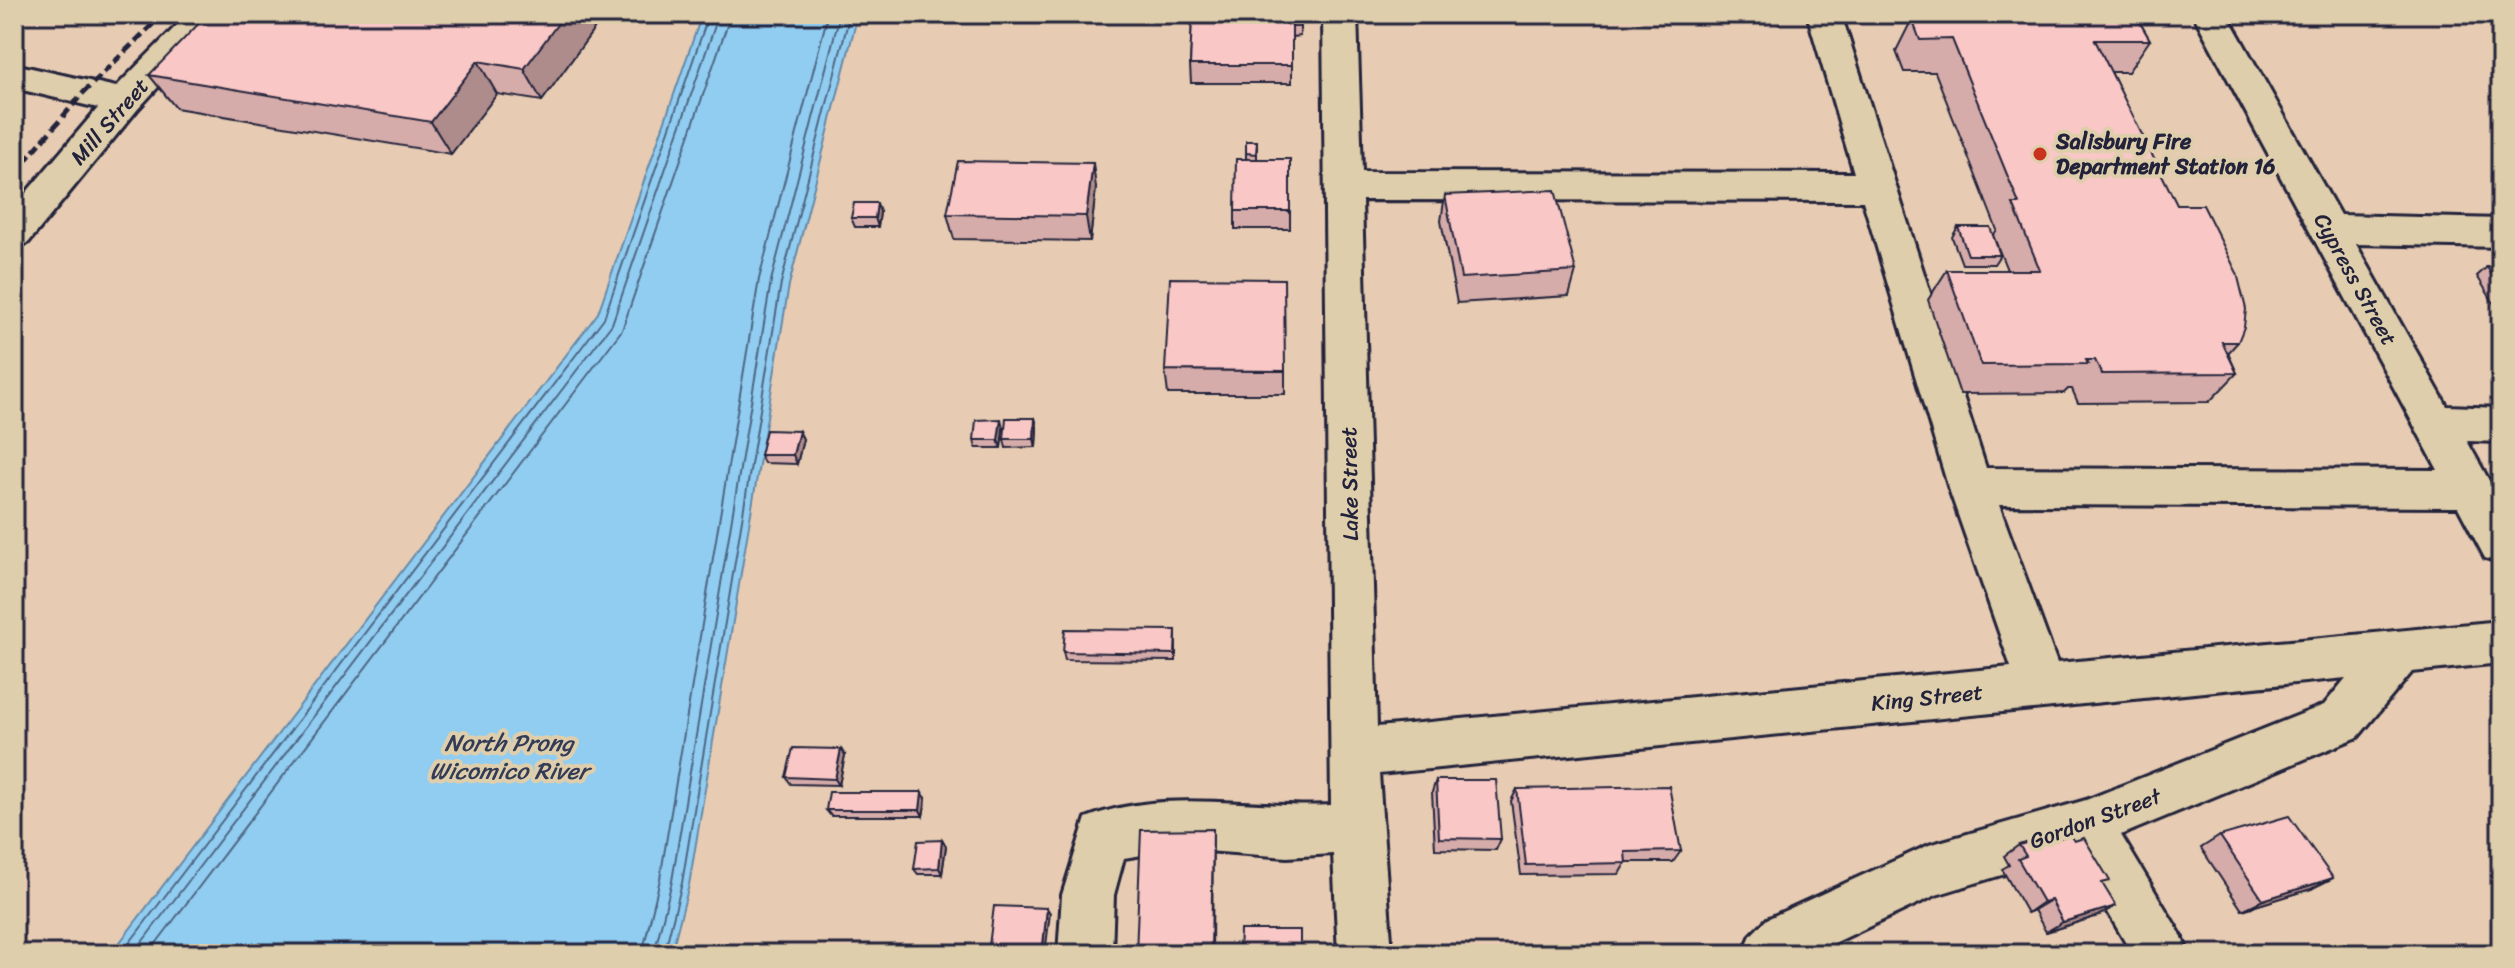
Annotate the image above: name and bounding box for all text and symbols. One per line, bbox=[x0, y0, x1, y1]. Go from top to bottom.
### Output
street label: Mill Street bbox=[60, 68, 159, 174]
place label: Salisbury Fire Department Station 16 bbox=[2055, 122, 2276, 186]
marker: Salisbury Fire Department Station 16 bbox=[2031, 145, 2049, 163]
street label: Cypress Street bbox=[2303, 206, 2408, 353]
street label: Lake Street bbox=[1329, 426, 1370, 541]
street label: King Street bbox=[1869, 672, 1985, 723]
water label: North Prong Wicomico River bbox=[430, 722, 592, 792]
street label: Gordon Street bbox=[2024, 776, 2168, 860]

